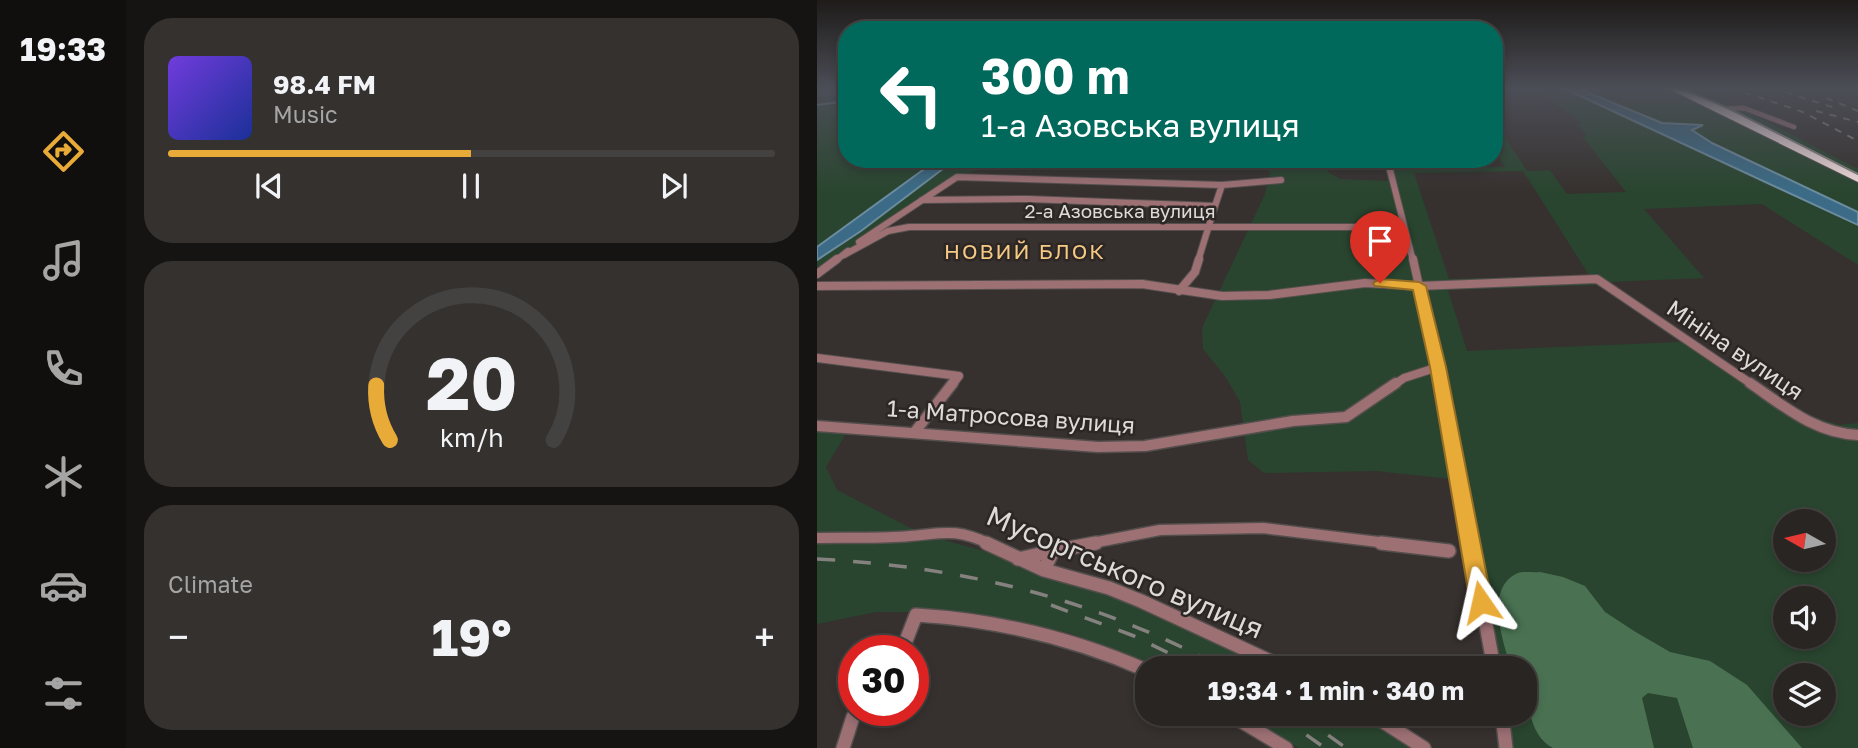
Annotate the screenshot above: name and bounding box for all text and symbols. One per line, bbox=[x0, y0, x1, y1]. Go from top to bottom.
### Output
text: 19:33 bbox=[20, 30, 106, 68]
text: 300 m bbox=[981, 46, 1130, 105]
icon: left bbox=[866, 49, 957, 140]
text: 98.4 FM bbox=[273, 69, 376, 100]
text: Music bbox=[273, 100, 338, 128]
text: 1-а Азовська вулиця bbox=[981, 106, 1300, 144]
icon: directions bbox=[39, 127, 88, 176]
icon: previous bbox=[250, 167, 288, 205]
icon: pause bbox=[452, 167, 490, 205]
icon: next bbox=[655, 167, 693, 205]
street label: 2-а Азовська вулиця bbox=[1024, 199, 1216, 222]
pin bbox=[1350, 211, 1410, 283]
icon: arrive bbox=[1361, 222, 1399, 260]
icon: music bbox=[39, 236, 88, 285]
district label: НОВИЙ БЛОК bbox=[944, 238, 1106, 264]
street label: Мініна вулиця bbox=[1662, 293, 1809, 405]
text: 20 bbox=[426, 339, 517, 426]
icon: phone bbox=[39, 344, 88, 393]
street label: 1-а Матросова вулиця bbox=[886, 393, 1136, 439]
text: km/h bbox=[440, 422, 503, 453]
icon: climate bbox=[39, 452, 88, 501]
street label: Мусоргського вулиця bbox=[982, 498, 1268, 645]
north arrow bbox=[1773, 509, 1835, 572]
map controls bbox=[1773, 509, 1836, 726]
icon: car bbox=[39, 561, 88, 610]
position arrow bbox=[1444, 565, 1518, 639]
text: Climate bbox=[168, 570, 253, 598]
button: sound bbox=[1773, 586, 1836, 649]
text: 19° bbox=[431, 605, 512, 667]
text: − bbox=[168, 614, 189, 659]
text: + bbox=[754, 614, 775, 659]
speed limit sign: 30 bbox=[838, 635, 929, 726]
button: layers bbox=[1773, 663, 1836, 726]
icon: filters bbox=[39, 669, 88, 718]
text: 19:34 · 1 min · 340 m bbox=[1208, 675, 1464, 706]

